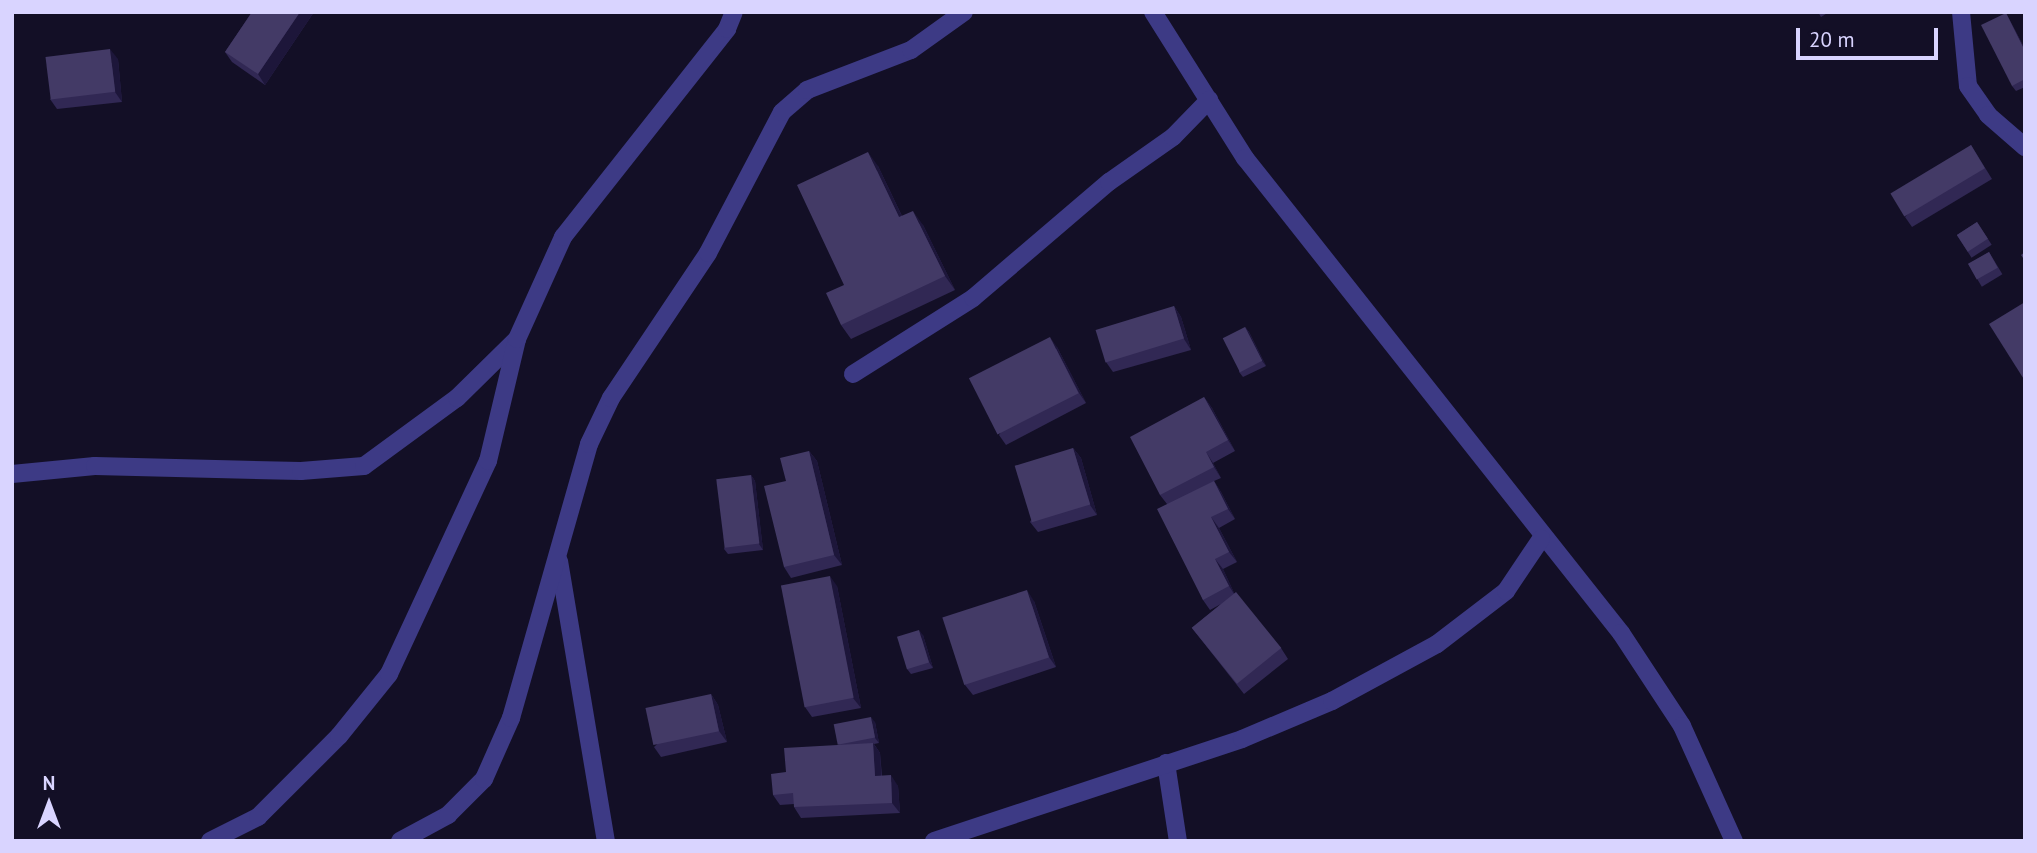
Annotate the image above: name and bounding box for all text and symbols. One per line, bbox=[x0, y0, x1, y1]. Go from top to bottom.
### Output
scale bar bbox=[1799, 14, 1941, 58]
text: 20 m bbox=[1809, 26, 1855, 53]
north arrow bbox=[14, 769, 84, 839]
text: N bbox=[43, 771, 55, 795]

